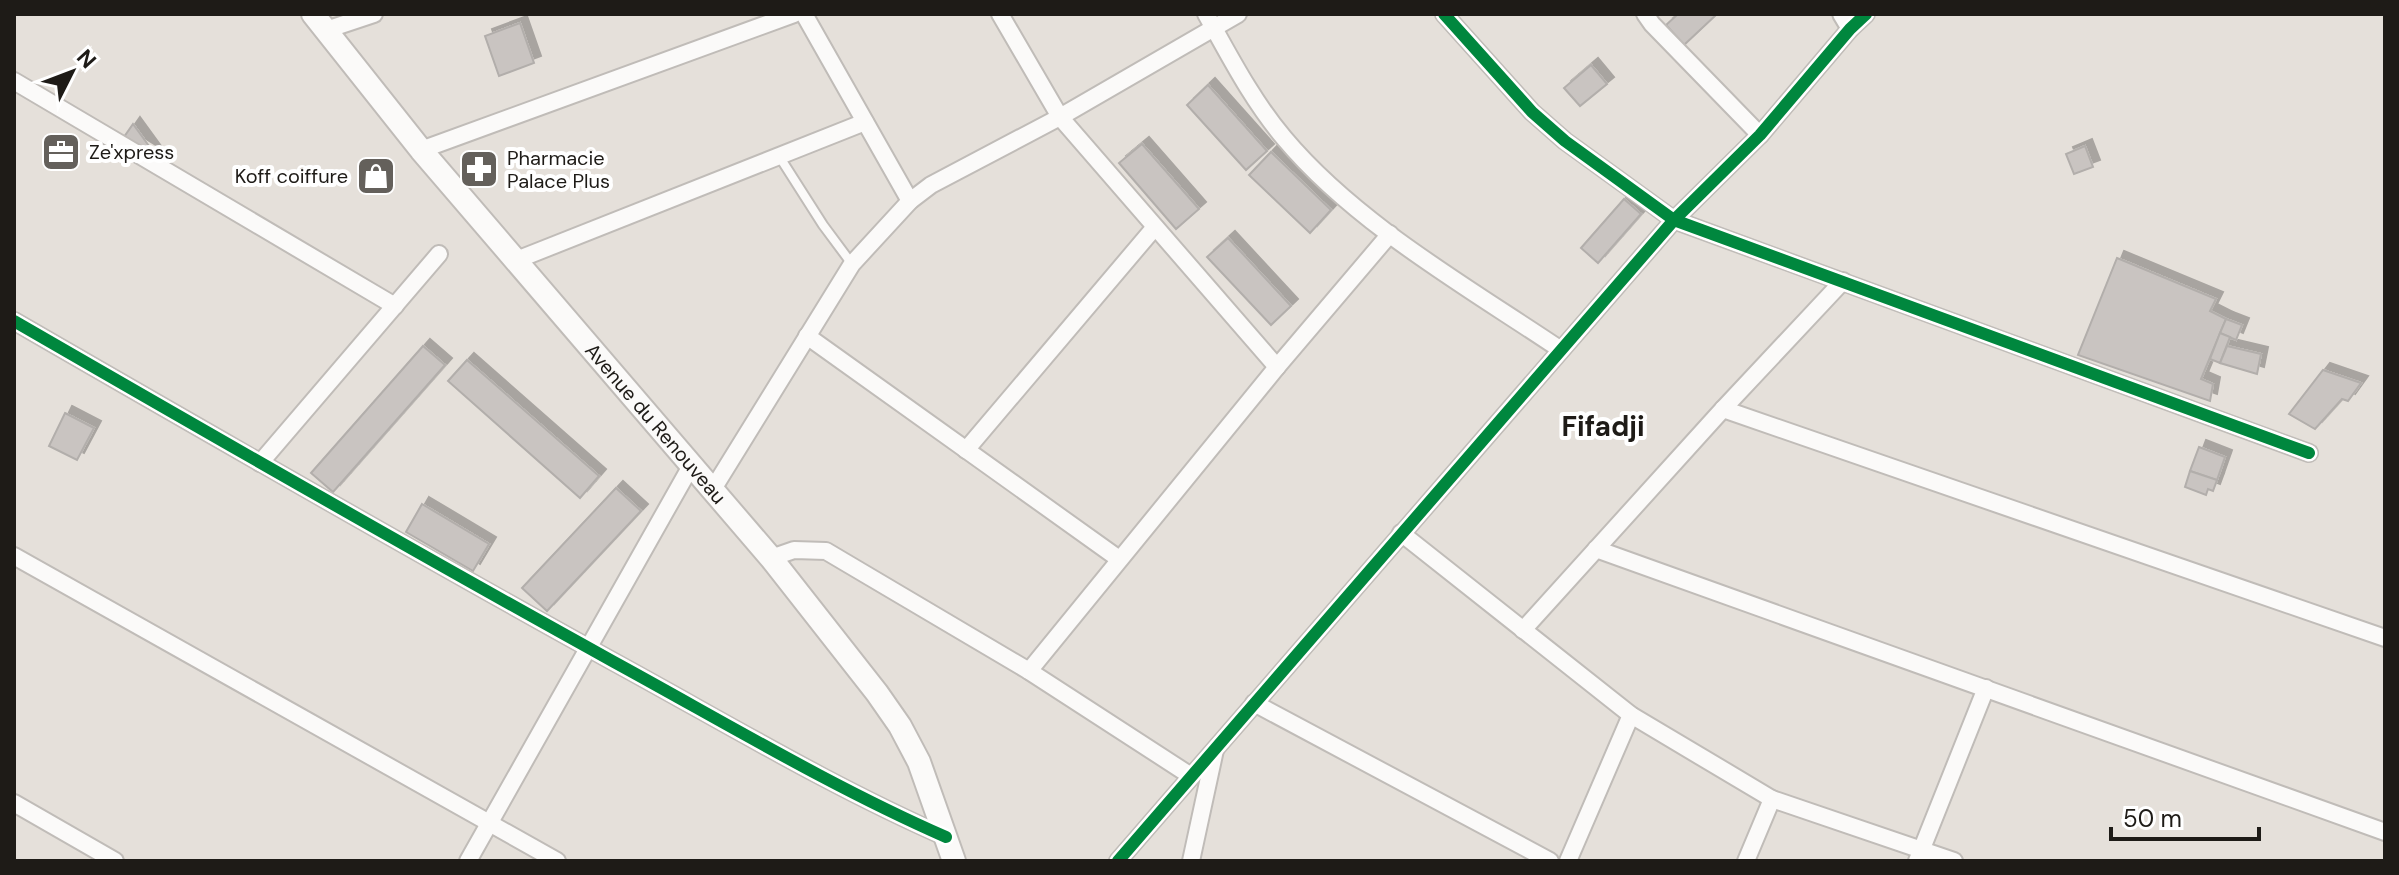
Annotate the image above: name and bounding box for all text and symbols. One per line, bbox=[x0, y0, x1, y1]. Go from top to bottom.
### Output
north arrow bbox=[32, 32, 112, 112]
text: N bbox=[70, 43, 103, 75]
office icon: Ze'xpress bbox=[40, 131, 82, 173]
place label: Ze'xpress bbox=[89, 139, 174, 165]
place label: Pharmacie Palace Plus bbox=[507, 145, 610, 194]
pharmacy icon: Pharmacie Palace Plus bbox=[458, 148, 500, 190]
shop icon: Koff coiffure bbox=[355, 155, 397, 197]
place label: Koff coiffure bbox=[235, 163, 348, 189]
street label: Avenue du Renouveau bbox=[579, 338, 732, 509]
district label: Fifadji bbox=[1561, 408, 1645, 445]
scale bar bbox=[2111, 791, 2259, 841]
text: 50 m bbox=[2123, 803, 2182, 834]

